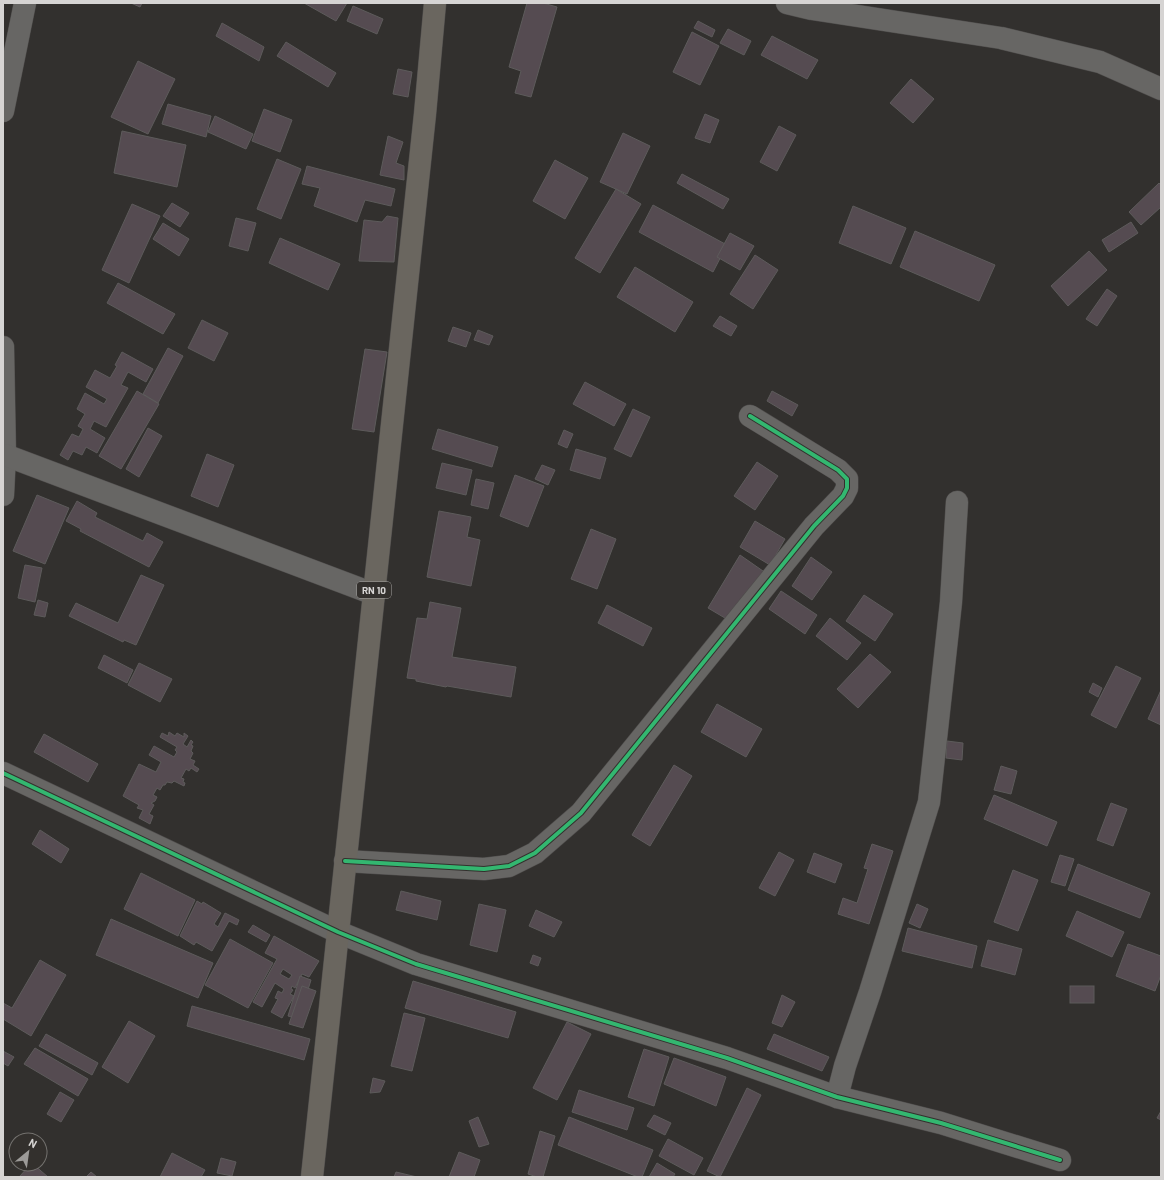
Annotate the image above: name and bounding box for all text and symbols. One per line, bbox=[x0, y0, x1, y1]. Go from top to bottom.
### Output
road number: RN 10 bbox=[357, 582, 391, 598]
north arrow bbox=[8, 1132, 48, 1172]
text: N bbox=[27, 1135, 39, 1150]

